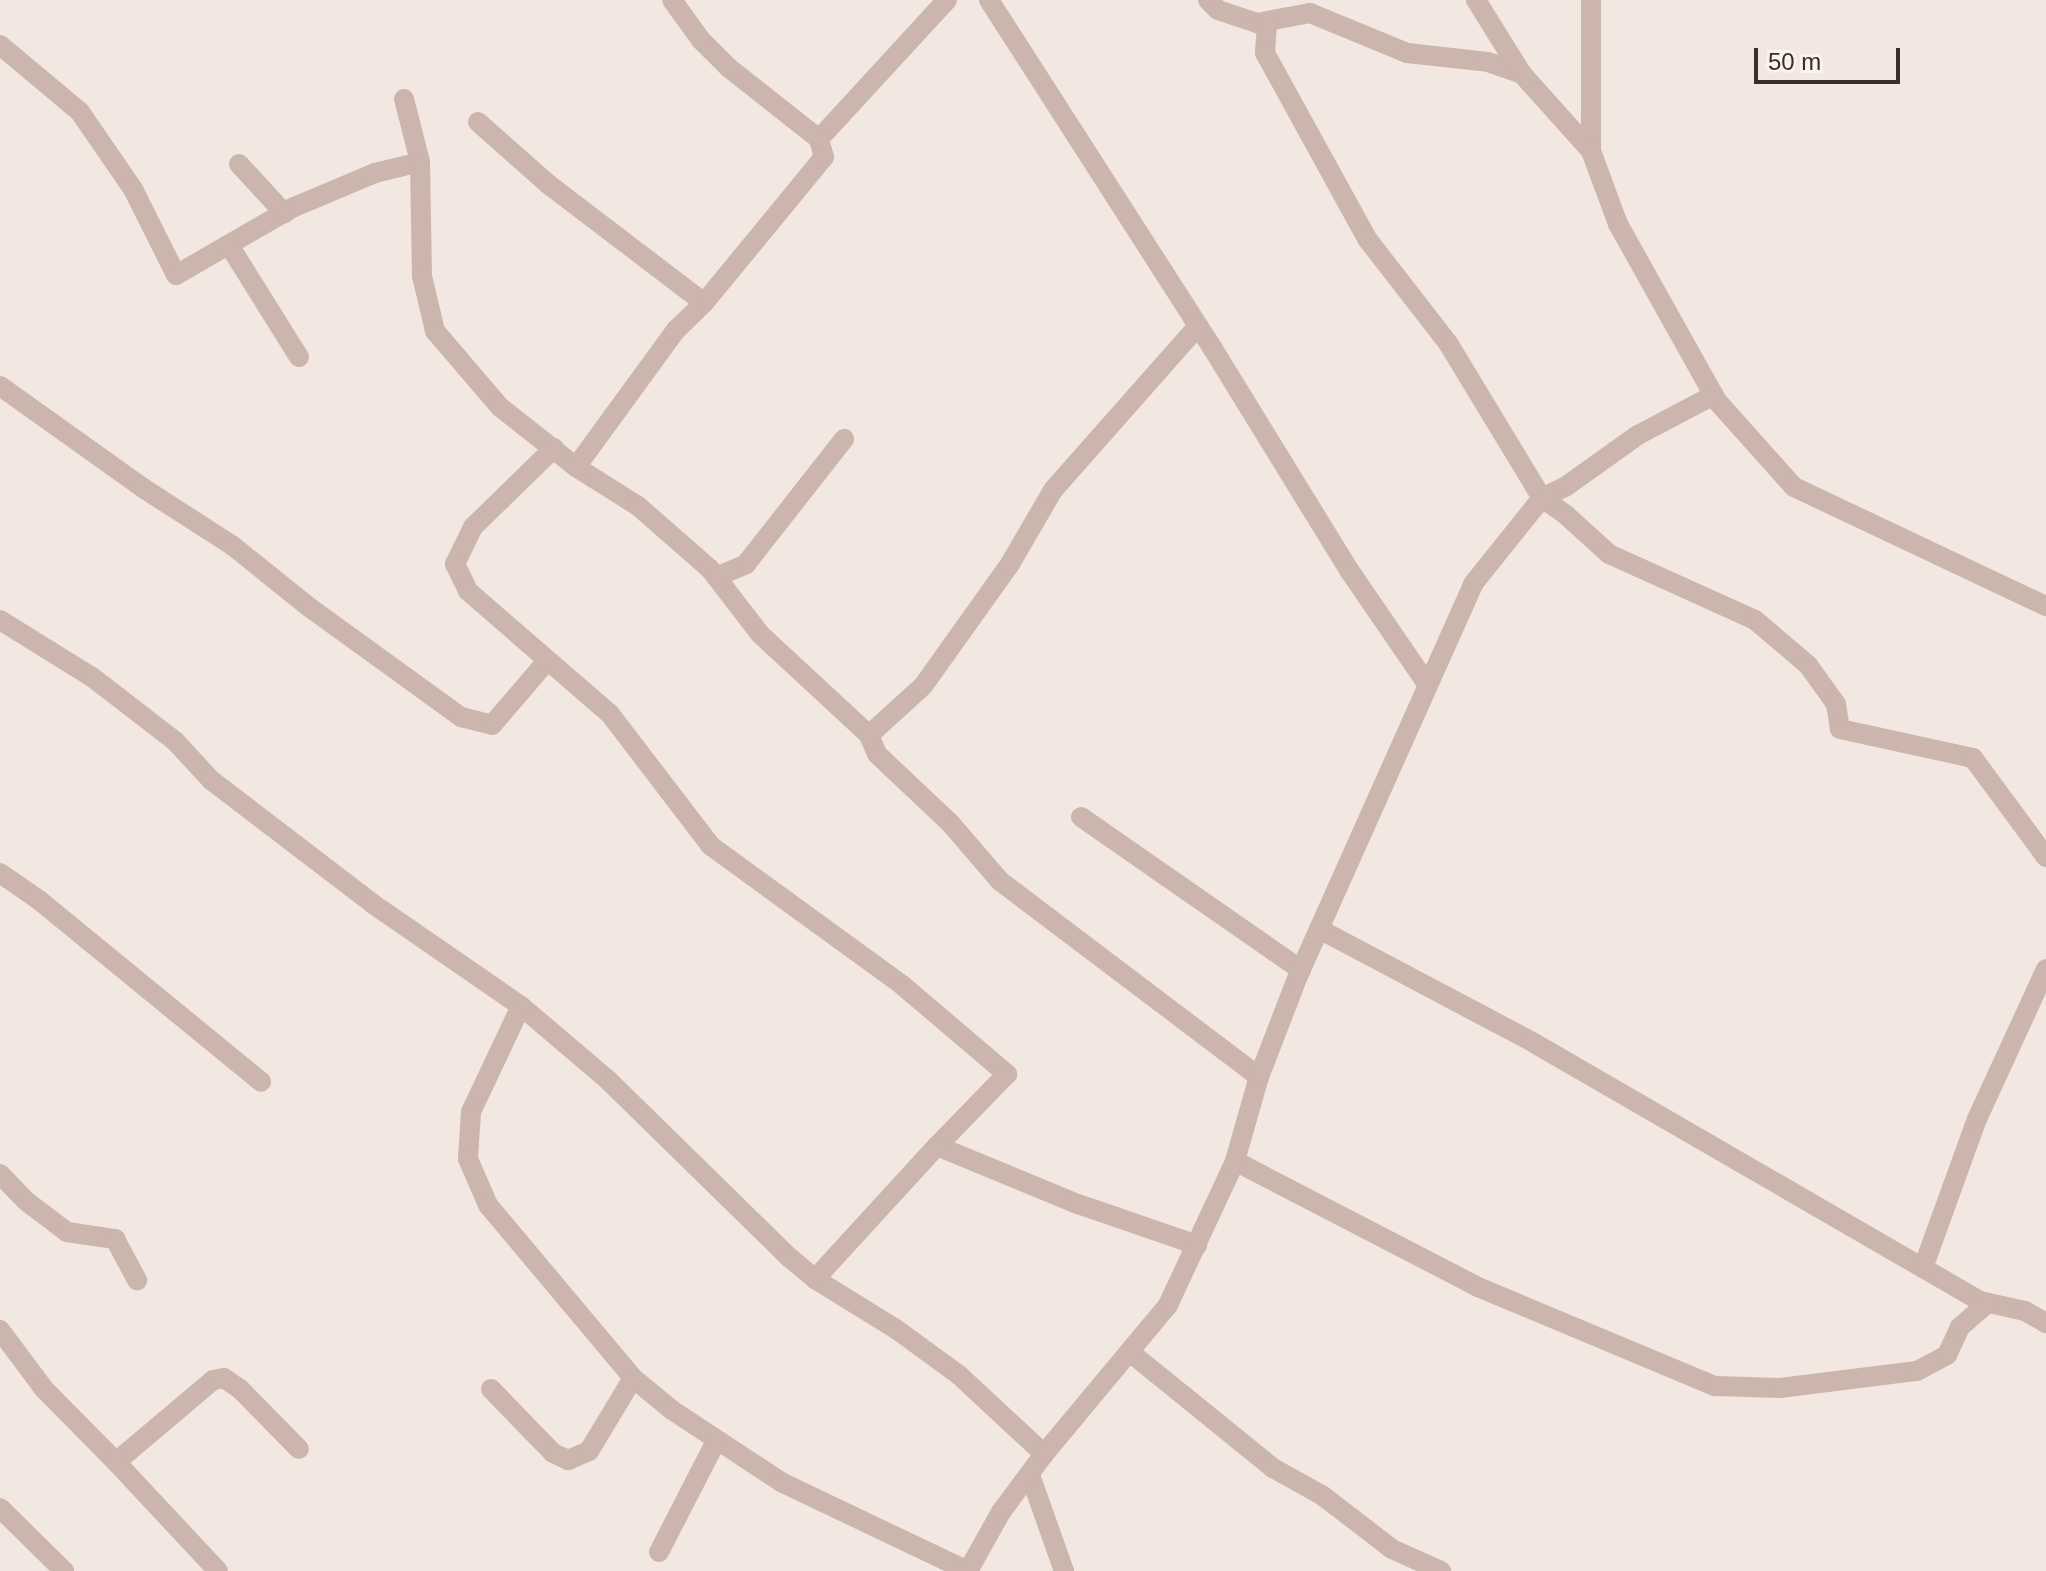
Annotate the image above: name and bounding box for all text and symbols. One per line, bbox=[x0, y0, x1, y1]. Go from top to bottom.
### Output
scale bar bbox=[1758, 32, 1904, 82]
text: 50 m bbox=[1768, 48, 1821, 75]

